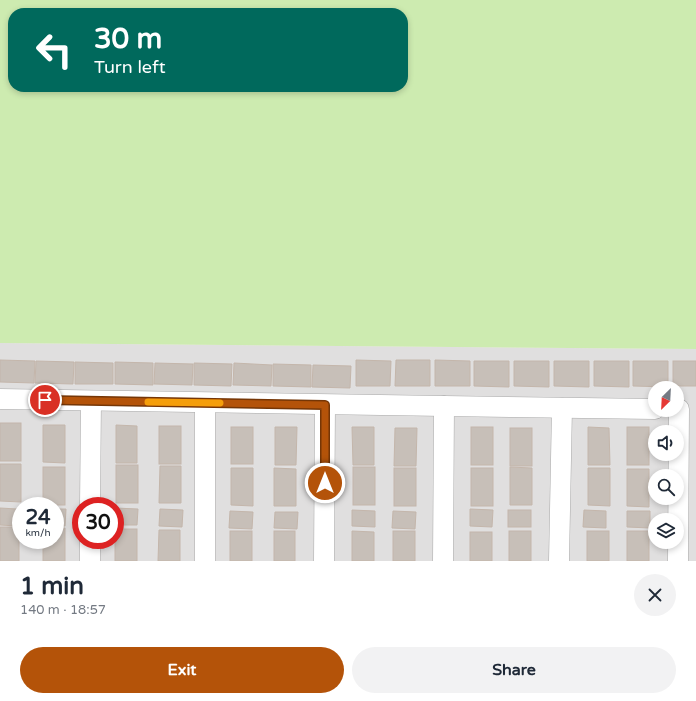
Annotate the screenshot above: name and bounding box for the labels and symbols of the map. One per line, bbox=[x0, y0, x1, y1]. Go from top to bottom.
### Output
north arrow bbox=[648, 381, 684, 417]
pin bbox=[28, 383, 62, 417]
position arrow bbox=[304, 462, 346, 504]
speed limit sign: 30 bbox=[72, 497, 124, 549]

